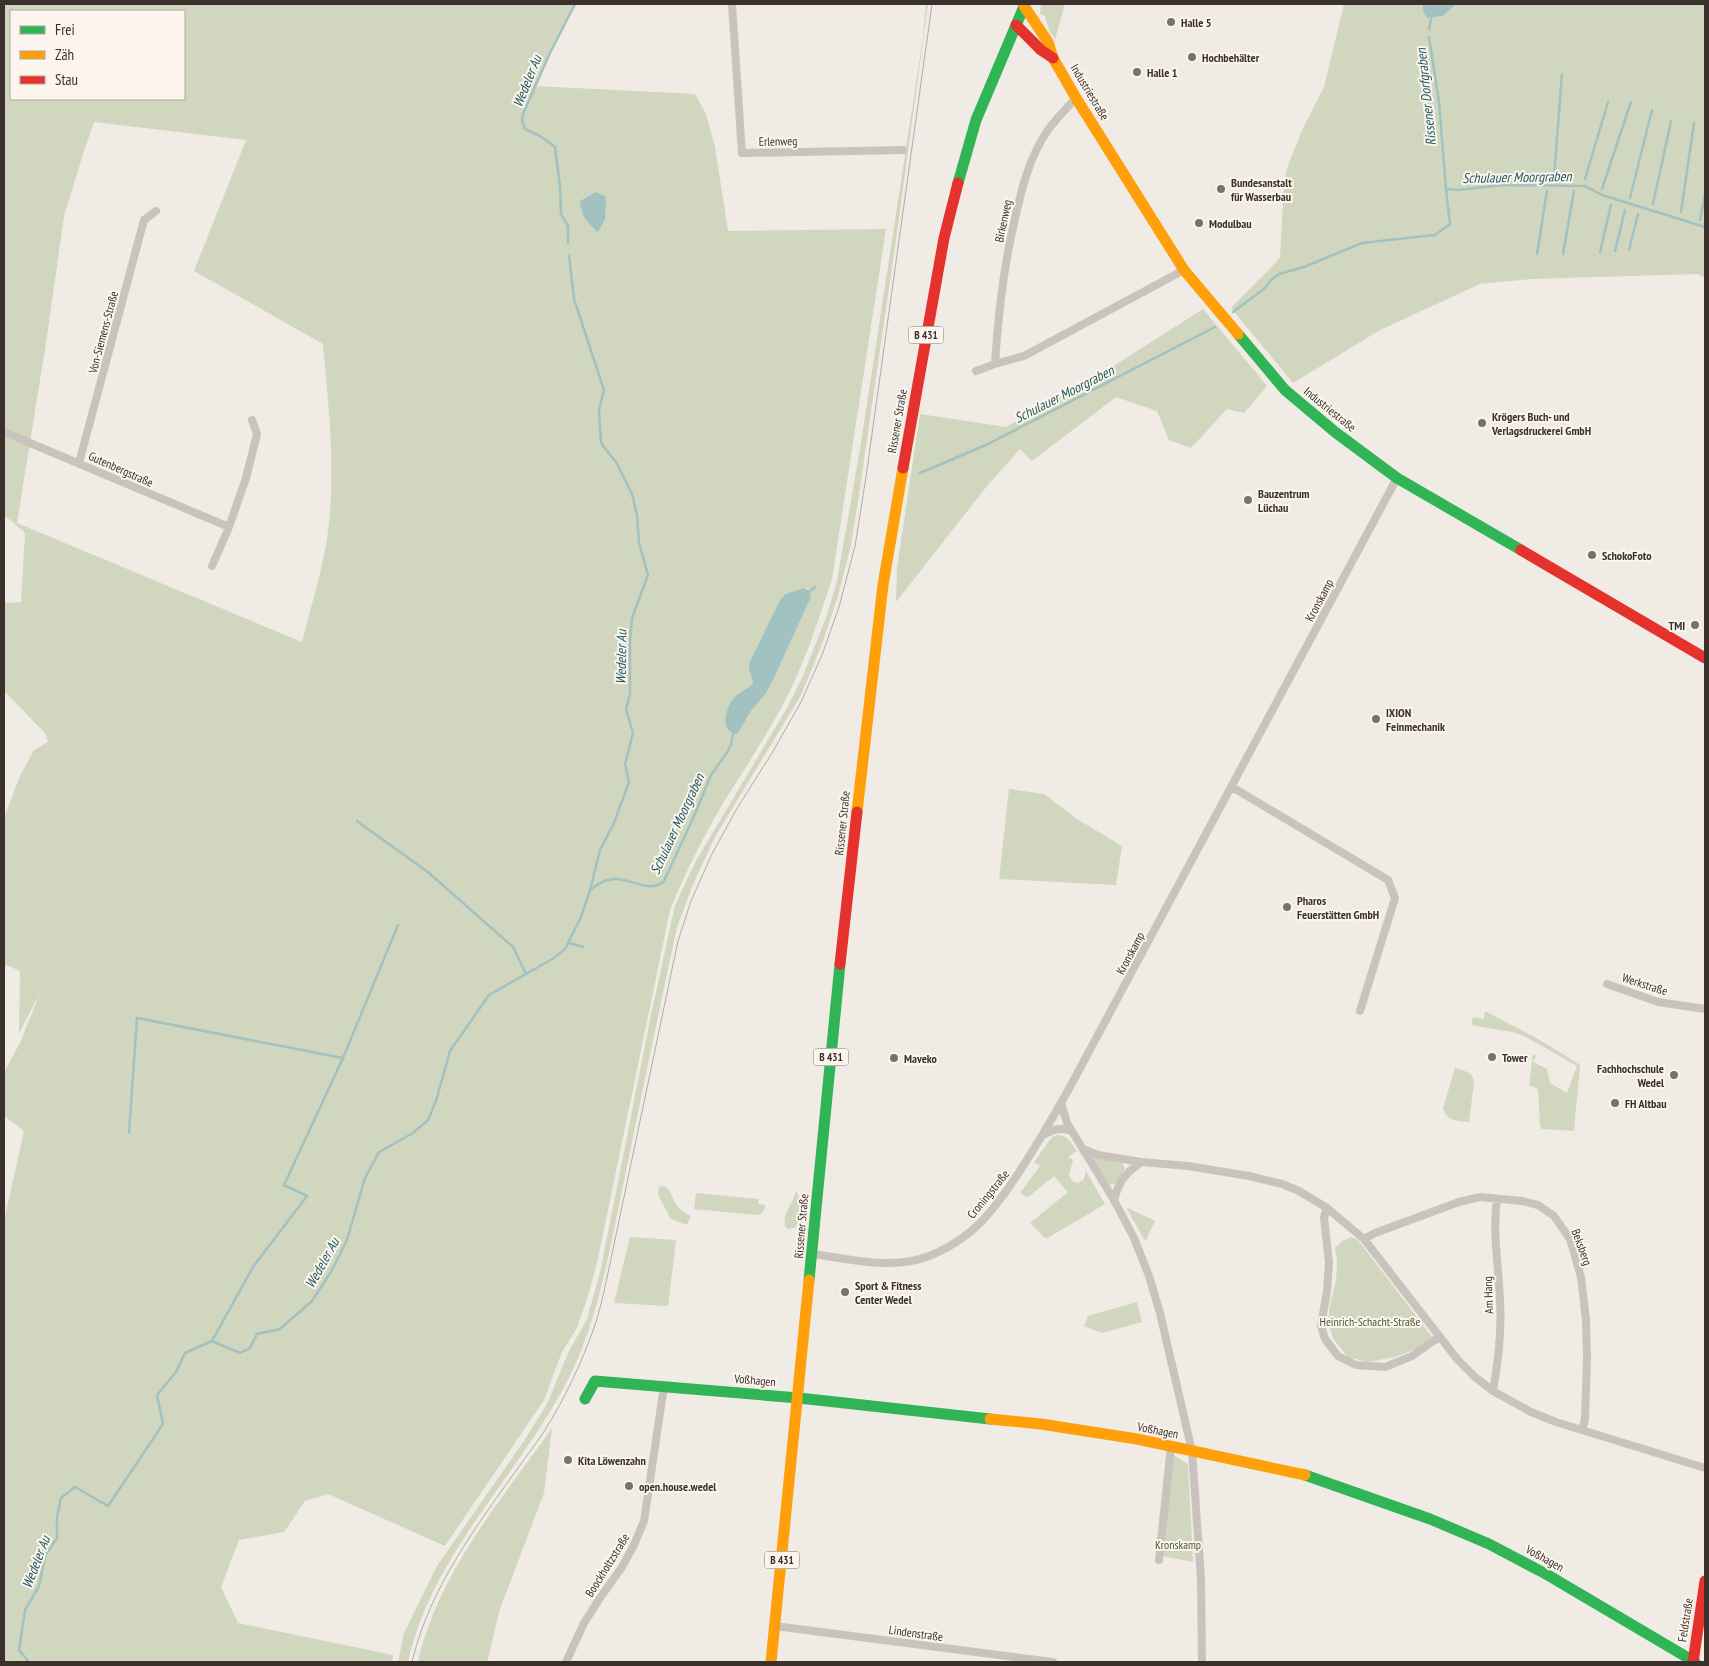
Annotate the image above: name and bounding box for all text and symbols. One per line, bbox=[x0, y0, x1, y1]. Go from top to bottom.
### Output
legend bbox=[10, 10, 185, 100]
place label: Halle 5 bbox=[1181, 15, 1212, 30]
marker: Halle 5 bbox=[1165, 16, 1177, 28]
text: Frei bbox=[55, 20, 75, 39]
text: Zäh bbox=[55, 45, 74, 64]
water label: Rissener Dorfgraben bbox=[1412, 47, 1440, 147]
place label: Hochbehälter bbox=[1202, 50, 1260, 65]
water label: Wedeler Au bbox=[508, 51, 546, 110]
marker: Hochbehälter bbox=[1186, 51, 1198, 63]
street label: Industriestraße bbox=[1067, 61, 1113, 123]
place label: Halle 1 bbox=[1147, 65, 1178, 80]
marker: Halle 1 bbox=[1131, 66, 1143, 78]
text: Stau bbox=[55, 70, 78, 89]
street label: Erlenweg bbox=[759, 133, 797, 149]
water label: Schulauer Moorgraben bbox=[1462, 167, 1573, 187]
place label: Bundesanstalt für Wasserbau bbox=[1231, 175, 1292, 204]
marker: Bundesanstalt für Wasserbau bbox=[1215, 183, 1227, 195]
street label: Birkenweg bbox=[991, 198, 1015, 244]
place label: Modulbau bbox=[1209, 216, 1252, 231]
marker: Modulbau bbox=[1193, 217, 1205, 229]
street label: Von-Siemens-Straße bbox=[85, 289, 121, 376]
road number: B 431 bbox=[908, 326, 944, 344]
water label: Schulauer Moorgraben bbox=[1011, 361, 1117, 427]
street label: Industriestraße bbox=[1301, 383, 1359, 435]
street label: Rissener Straße bbox=[884, 388, 910, 454]
place label: Krögers Buch- und Verlagsdruckerei GmbH bbox=[1491, 409, 1591, 438]
marker: Krögers Buch- und Verlagsdruckerei GmbH bbox=[1476, 417, 1488, 429]
street label: Gutenbergstraße bbox=[86, 448, 156, 490]
place label: Bauzentrum Lüchau bbox=[1258, 486, 1310, 515]
marker: Bauzentrum Lüchau bbox=[1242, 494, 1254, 506]
place label: SchokoFoto bbox=[1602, 548, 1652, 563]
marker: SchokoFoto bbox=[1586, 549, 1598, 561]
street label: Kronskamp bbox=[1302, 576, 1336, 624]
place label: TMI bbox=[1668, 618, 1685, 633]
marker: TMI bbox=[1689, 619, 1701, 631]
water label: Wedeler Au bbox=[612, 629, 630, 685]
place label: IXION Feinmechanik bbox=[1386, 705, 1445, 734]
marker: IXION Feinmechanik bbox=[1370, 713, 1382, 725]
water label: Schulauer Moorgraben bbox=[646, 770, 709, 877]
street label: Rissener Straße bbox=[831, 790, 853, 856]
place label: Pharos Feuerstätten GmbH bbox=[1297, 893, 1379, 922]
marker: Pharos Feuerstätten GmbH bbox=[1281, 901, 1293, 913]
street label: Kronskamp bbox=[1113, 929, 1147, 977]
street label: Werkstraße bbox=[1620, 970, 1670, 998]
road number: B 431 bbox=[814, 1048, 848, 1066]
place label: Tower bbox=[1502, 1050, 1528, 1065]
place label: Maveko bbox=[904, 1051, 938, 1066]
marker: Tower bbox=[1486, 1051, 1498, 1063]
marker: Maveko bbox=[888, 1052, 900, 1064]
place label: Fachhochschule Wedel bbox=[1597, 1061, 1664, 1090]
marker: Fachhochschule Wedel bbox=[1668, 1069, 1680, 1081]
place label: FH Altbau bbox=[1625, 1096, 1667, 1111]
marker: FH Altbau bbox=[1609, 1097, 1621, 1109]
street label: Croningstraße bbox=[964, 1167, 1012, 1221]
street label: Rissener Straße bbox=[791, 1193, 811, 1259]
street label: Beksberg bbox=[1568, 1227, 1596, 1267]
water label: Wedeler Au bbox=[301, 1234, 344, 1291]
street label: Am Hang bbox=[1480, 1276, 1496, 1314]
place label: Sport & Fitness Center Wedel bbox=[855, 1278, 921, 1307]
marker: Sport & Fitness Center Wedel bbox=[839, 1286, 851, 1298]
park label: Heinrich-Schacht-Straße bbox=[1319, 1314, 1421, 1329]
street label: Voßhagen bbox=[733, 1371, 776, 1389]
street label: Voßhagen bbox=[1135, 1418, 1180, 1441]
place label: Kita Löwenzahn bbox=[578, 1453, 646, 1468]
marker: Kita Löwenzahn bbox=[562, 1454, 574, 1466]
place label: open.house.wedel bbox=[639, 1479, 716, 1494]
marker: open.house.wedel bbox=[623, 1480, 635, 1492]
street label: Boockholtzstraße bbox=[582, 1530, 632, 1600]
water label: Wedeler Au bbox=[18, 1532, 55, 1591]
park label: Kronskamp bbox=[1155, 1537, 1201, 1552]
street label: Voßhagen bbox=[1522, 1541, 1567, 1575]
road number: B 431 bbox=[764, 1552, 800, 1568]
street label: Feldstraße bbox=[1674, 1597, 1696, 1643]
street label: Lindenstraße bbox=[888, 1622, 944, 1644]

